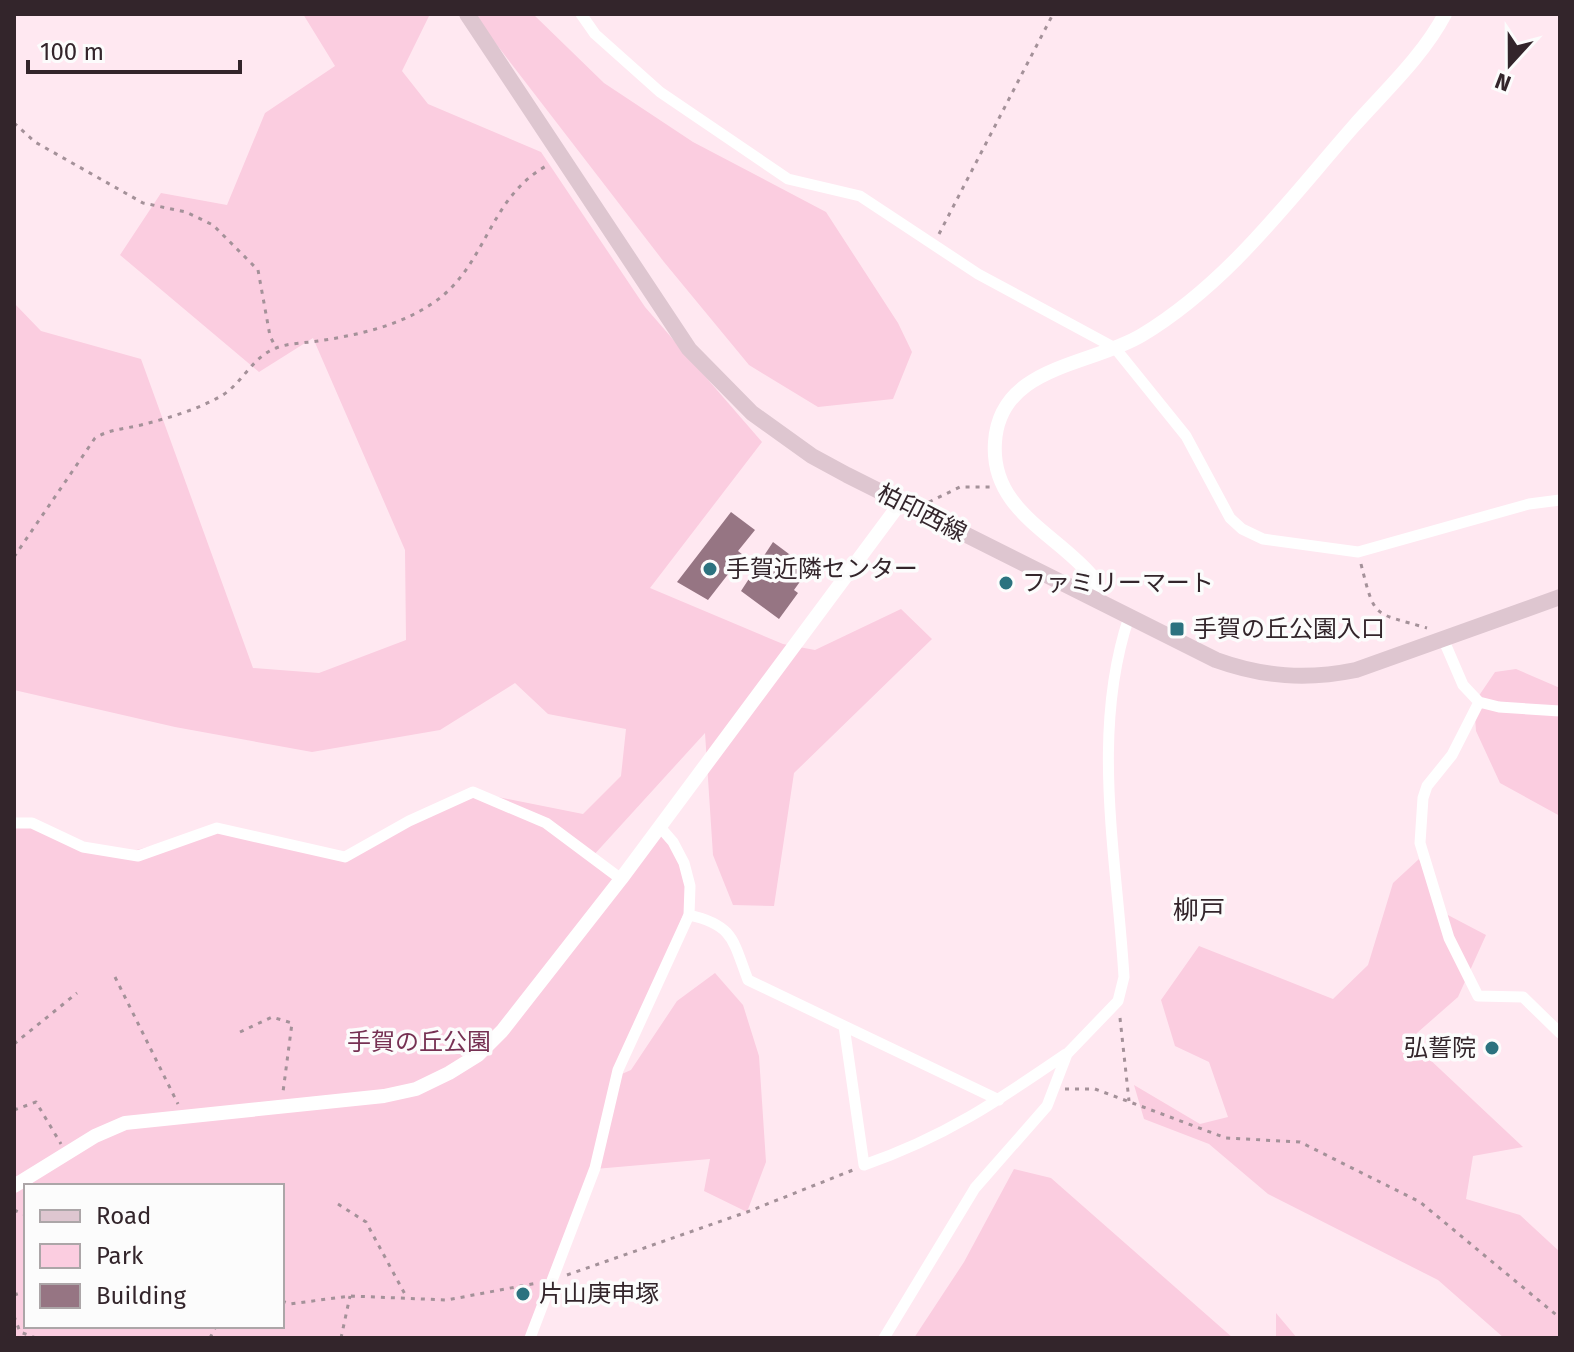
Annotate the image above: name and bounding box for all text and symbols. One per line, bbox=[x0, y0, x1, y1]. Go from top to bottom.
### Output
scale bar bbox=[28, 24, 240, 74]
north arrow bbox=[1470, 24, 1550, 104]
text: 100 m bbox=[40, 38, 104, 66]
text: N bbox=[1491, 67, 1515, 97]
street label: 柏印西線 bbox=[873, 479, 971, 547]
place label: 手賀近隣センター bbox=[726, 555, 918, 583]
marker: 手賀近隣センター bbox=[701, 560, 719, 578]
place label: ファミリーマート bbox=[1022, 569, 1214, 597]
marker: ファミリーマート bbox=[997, 574, 1015, 592]
place label: 手賀の丘公園入口 bbox=[1193, 615, 1385, 643]
marker: 手賀の丘公園入口 bbox=[1168, 620, 1186, 638]
district label: 柳戸 bbox=[1173, 895, 1225, 926]
park label: 手賀の丘公園 bbox=[347, 1028, 491, 1056]
place label: 弘誓院 bbox=[1404, 1034, 1476, 1062]
marker: 弘誓院 bbox=[1483, 1039, 1501, 1057]
legend bbox=[24, 1184, 284, 1328]
text: Road bbox=[96, 1202, 151, 1230]
text: Park bbox=[96, 1242, 144, 1270]
place label: 片山庚申塚 bbox=[539, 1280, 659, 1308]
text: Building bbox=[96, 1282, 186, 1310]
marker: 片山庚申塚 bbox=[514, 1285, 532, 1303]

